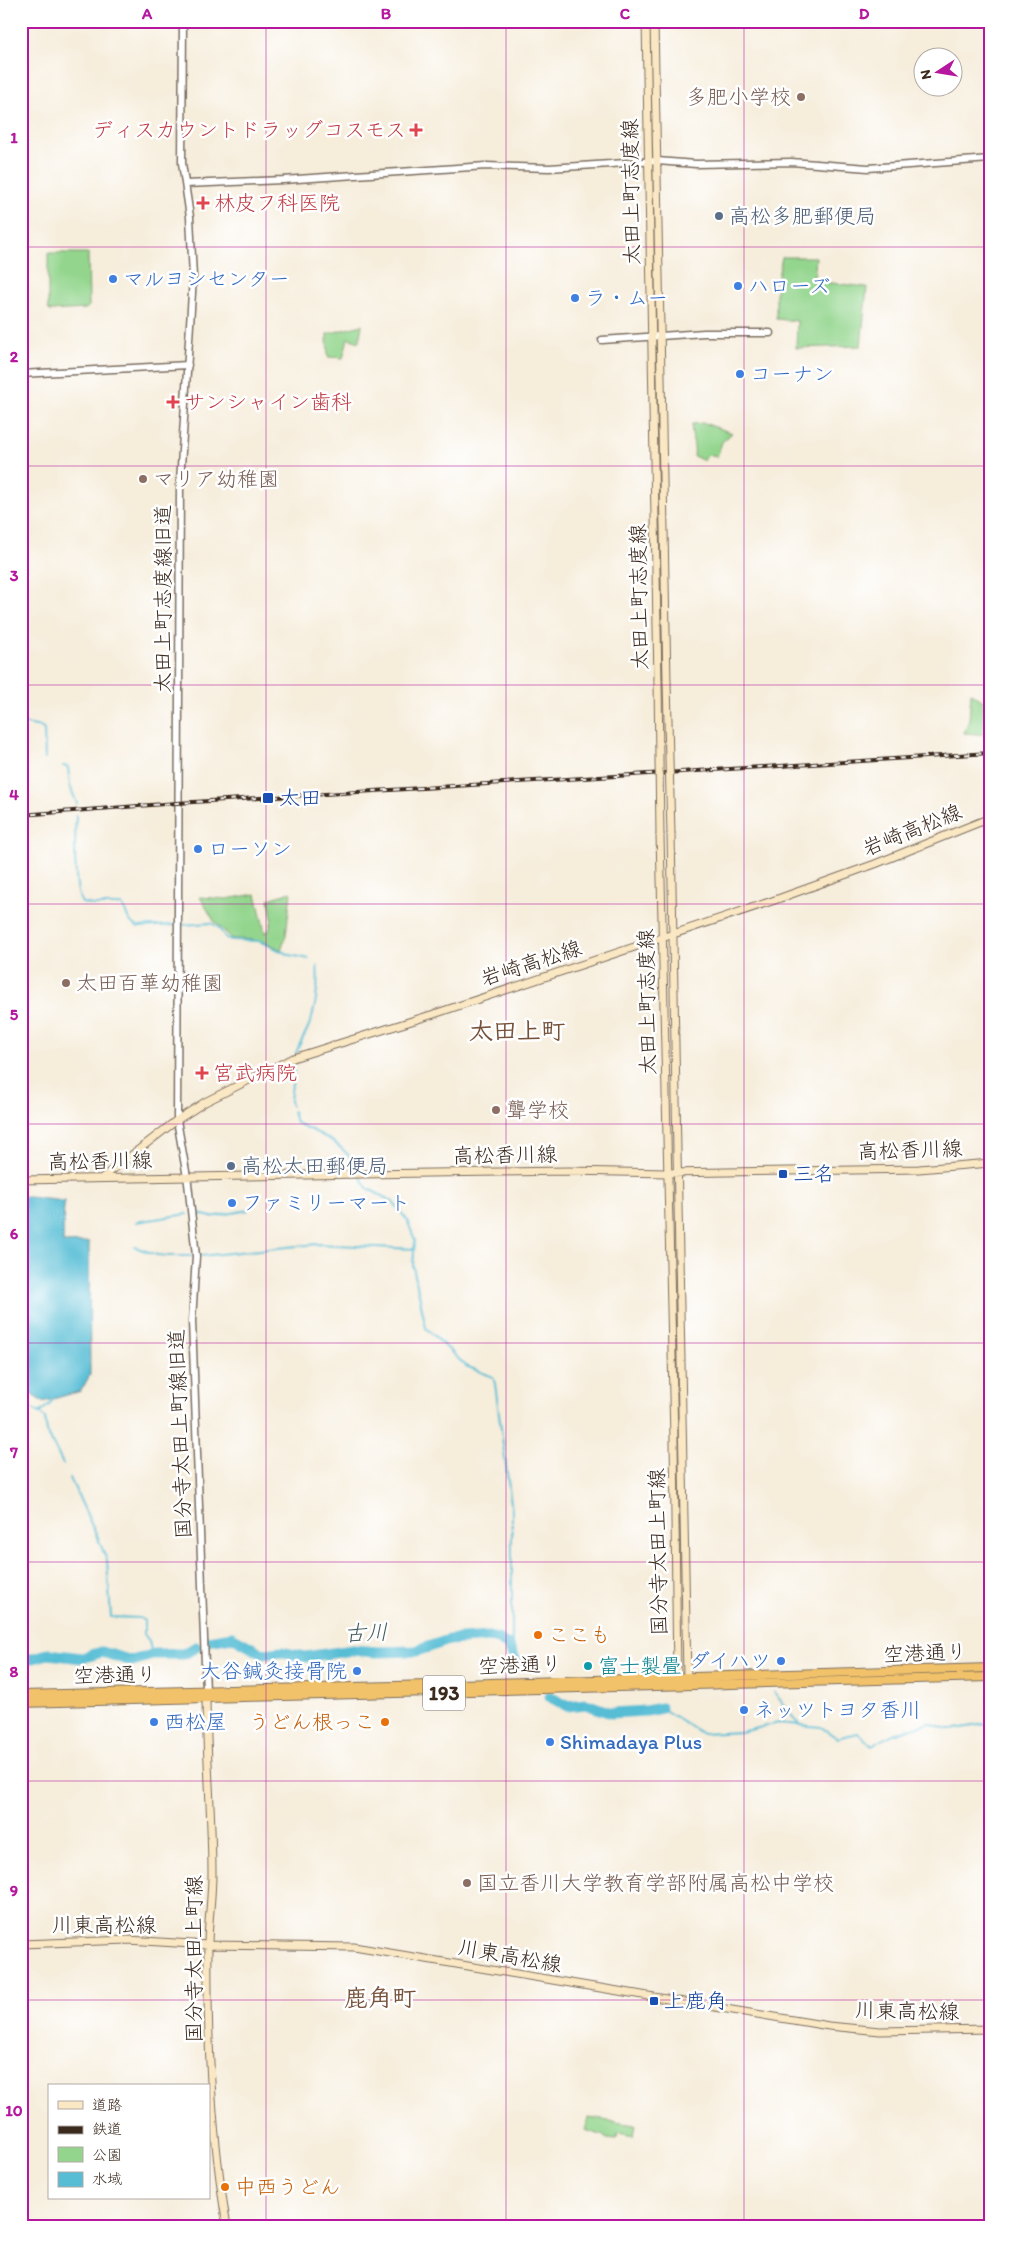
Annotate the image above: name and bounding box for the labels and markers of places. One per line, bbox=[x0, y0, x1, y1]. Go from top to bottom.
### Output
place label: 多肥小学校 bbox=[686, 84, 791, 109]
marker: 多肥小学校 bbox=[795, 91, 807, 103]
place label: ディスカウントドラッグコスモス bbox=[92, 117, 406, 142]
marker: ディスカウントドラッグコスモス bbox=[410, 124, 422, 136]
place label: 林皮フ科医院 bbox=[214, 190, 340, 215]
marker: 林皮フ科医院 bbox=[196, 196, 210, 210]
place label: 高松多肥郵便局 bbox=[729, 203, 876, 228]
marker: 高松多肥郵便局 bbox=[713, 210, 725, 222]
place label: マルヨシセンター bbox=[123, 266, 290, 291]
marker: マルヨシセンター bbox=[107, 273, 119, 285]
place label: ハローズ bbox=[748, 273, 830, 298]
marker: ハローズ bbox=[732, 280, 744, 292]
place label: ラ・ムー bbox=[585, 285, 668, 310]
marker: ラ・ムー bbox=[569, 292, 581, 304]
place label: コーナン bbox=[750, 361, 834, 386]
marker: コーナン bbox=[734, 368, 746, 380]
place label: サンシャイン歯科 bbox=[184, 389, 352, 414]
marker: サンシャイン歯科 bbox=[166, 395, 180, 409]
place label: マリア幼稚園 bbox=[153, 466, 279, 491]
marker: マリア幼稚園 bbox=[137, 473, 149, 485]
place label: 太田 bbox=[279, 785, 321, 810]
marker: 太田 bbox=[261, 791, 275, 805]
place label: ローソン bbox=[208, 836, 292, 861]
marker: ローソン bbox=[192, 843, 204, 855]
place label: 太田百華幼稚園 bbox=[76, 970, 223, 995]
marker: 太田百華幼稚園 bbox=[60, 977, 72, 989]
place label: 宮武病院 bbox=[213, 1060, 297, 1085]
marker: 宮武病院 bbox=[195, 1066, 209, 1080]
place label: 聾学校 bbox=[506, 1097, 569, 1122]
marker: 聾学校 bbox=[490, 1104, 502, 1116]
place label: 高松太田郵便局 bbox=[241, 1153, 388, 1178]
marker: 高松太田郵便局 bbox=[225, 1160, 237, 1172]
place label: 三名 bbox=[793, 1161, 835, 1186]
marker: 三名 bbox=[777, 1168, 789, 1180]
place label: ファミリーマート bbox=[242, 1190, 410, 1215]
marker: ファミリーマート bbox=[226, 1197, 238, 1209]
place label: ここも bbox=[548, 1622, 611, 1647]
marker: ここも bbox=[532, 1629, 544, 1641]
place label: ダイハツ bbox=[689, 1648, 771, 1673]
place label: 富士製畳 bbox=[598, 1653, 682, 1678]
marker: ダイハツ bbox=[775, 1655, 787, 1667]
place label: 大谷鍼灸接骨院 bbox=[200, 1658, 347, 1683]
marker: 富士製畳 bbox=[582, 1660, 594, 1672]
marker: 大谷鍼灸接骨院 bbox=[351, 1665, 363, 1677]
place label: ネッツトヨタ香川 bbox=[754, 1697, 921, 1722]
marker: ネッツトヨタ香川 bbox=[738, 1704, 750, 1716]
place label: 西松屋 bbox=[164, 1709, 227, 1734]
place label: うどん根っこ bbox=[249, 1709, 375, 1734]
marker: 西松屋 bbox=[148, 1716, 160, 1728]
marker: うどん根っこ bbox=[379, 1716, 391, 1728]
place label: Shimadaya Plus bbox=[560, 1729, 702, 1754]
marker: Shimadaya Plus bbox=[544, 1736, 556, 1748]
place label: 国立香川大学教育学部附属高松中学校 bbox=[477, 1870, 834, 1895]
marker: 国立香川大学教育学部附属高松中学校 bbox=[461, 1877, 473, 1889]
place label: 上鹿角 bbox=[664, 1988, 727, 2013]
marker: 上鹿角 bbox=[648, 1995, 660, 2007]
place label: 中西うどん bbox=[235, 2174, 340, 2199]
marker: 中西うどん bbox=[219, 2181, 231, 2193]

